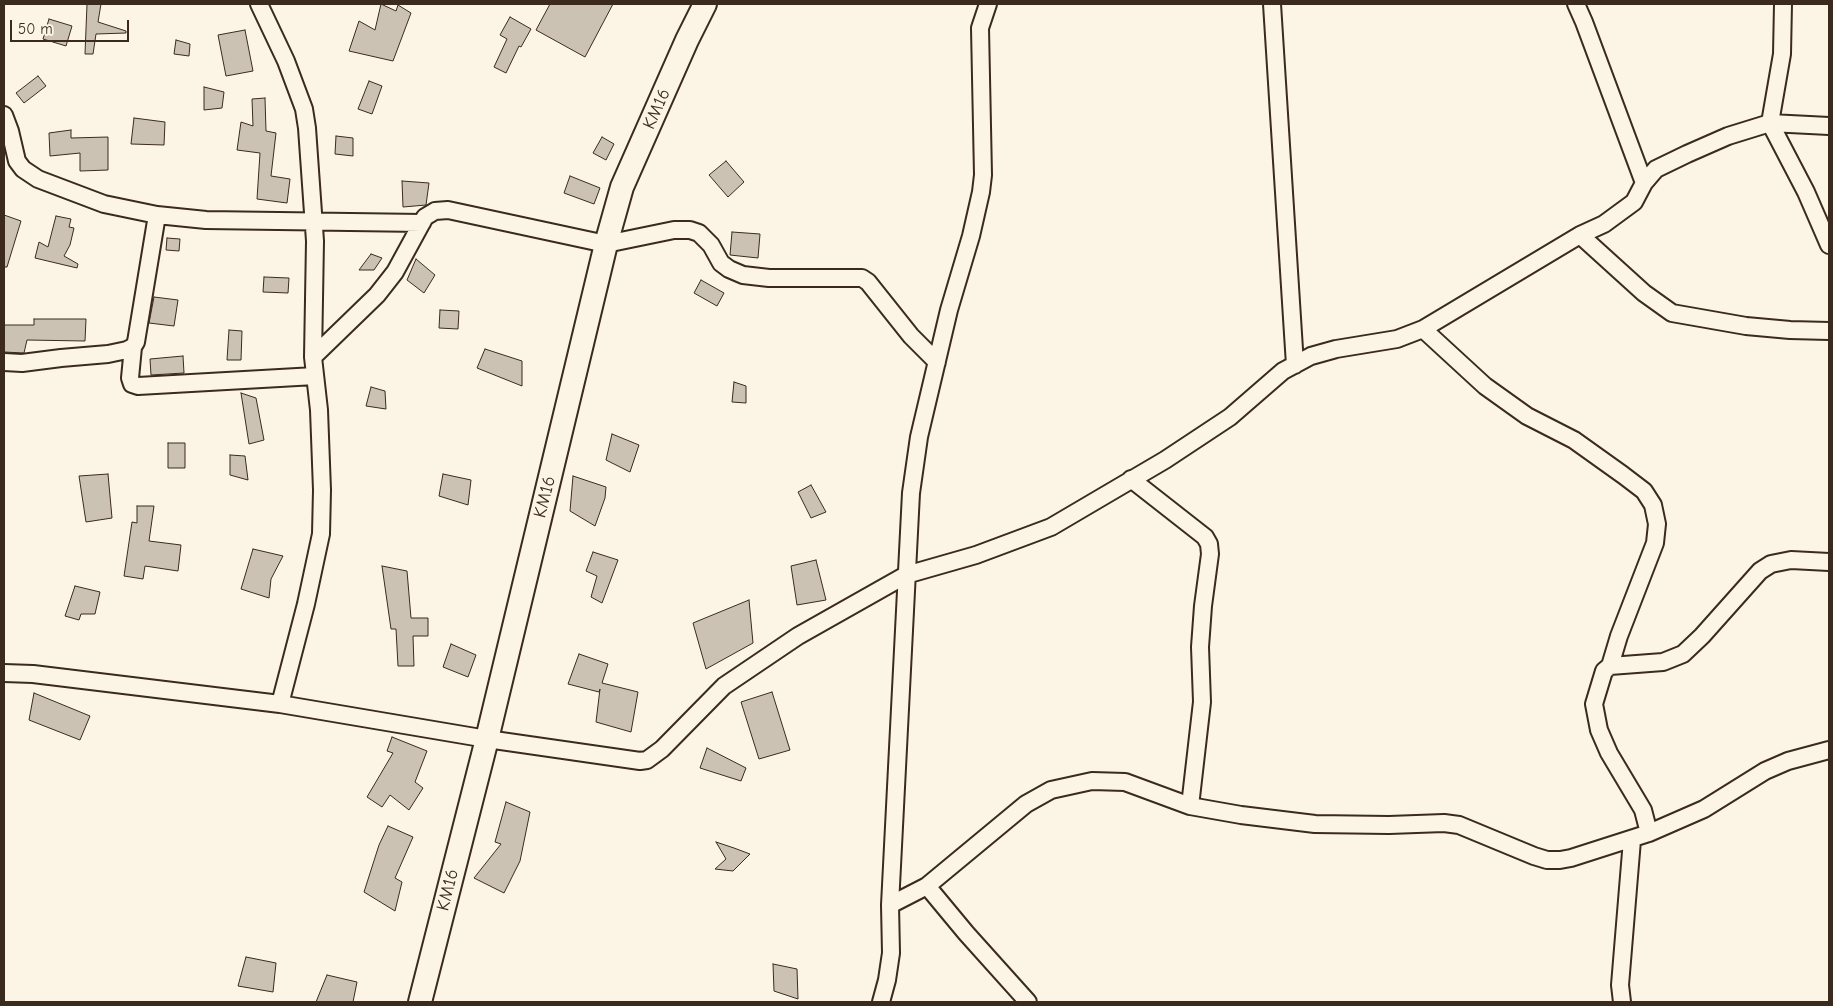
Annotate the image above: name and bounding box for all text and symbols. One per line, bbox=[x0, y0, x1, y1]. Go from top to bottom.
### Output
scale bar bbox=[12, 10, 131, 42]
text: 50 m bbox=[18, 20, 53, 38]
street label: KM16 bbox=[639, 85, 675, 133]
street label: KM16 bbox=[529, 474, 561, 520]
street label: KM16 bbox=[432, 867, 464, 913]

